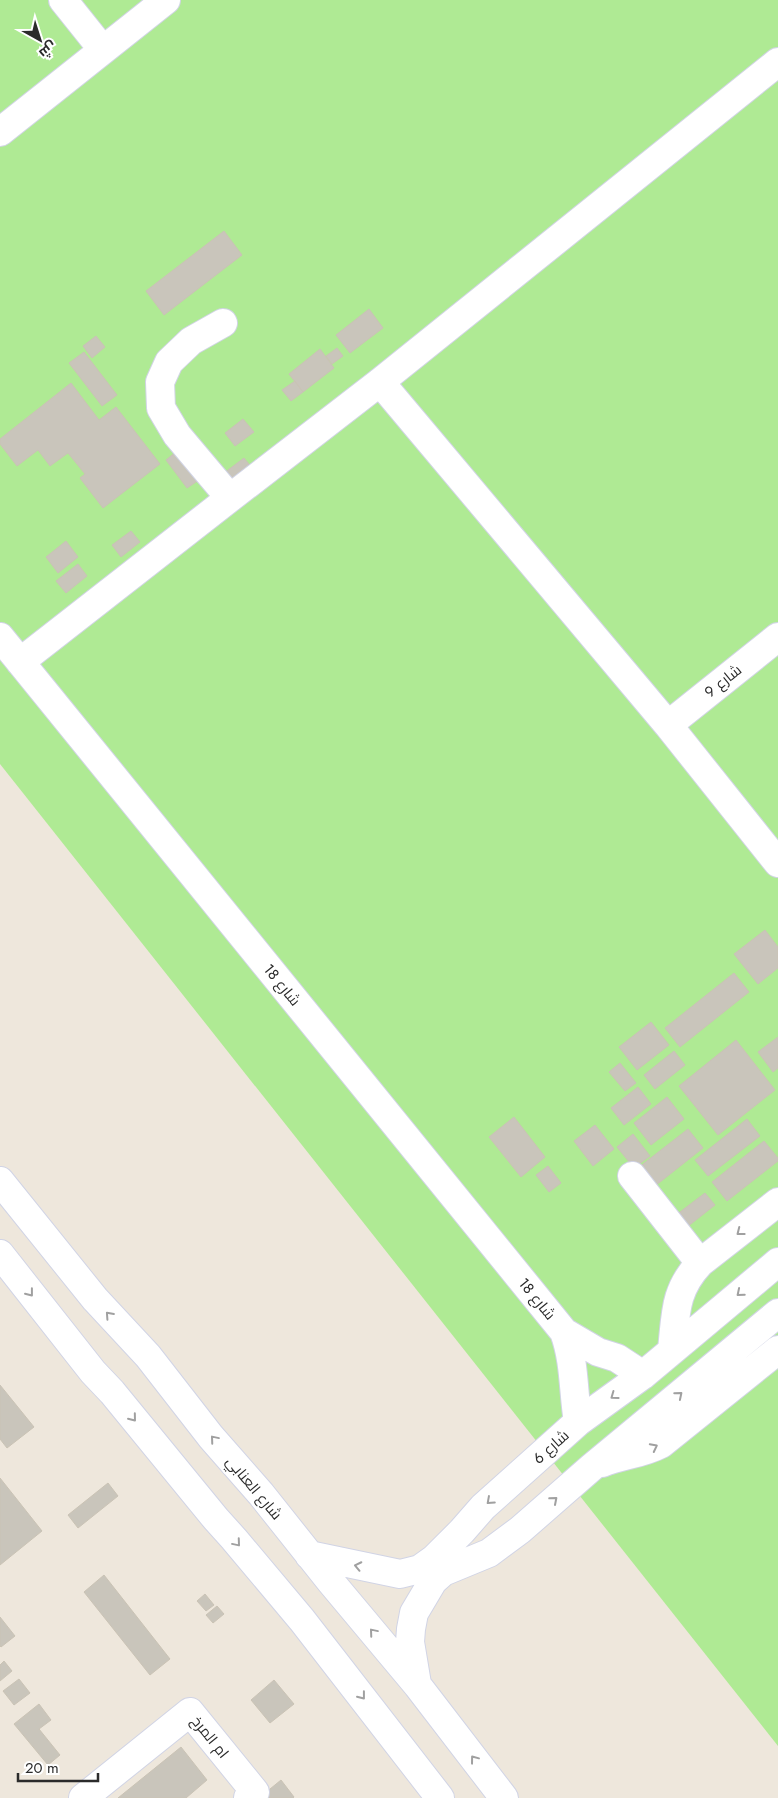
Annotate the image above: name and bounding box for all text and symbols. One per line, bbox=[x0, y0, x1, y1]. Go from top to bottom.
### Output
north arrow bbox=[15, 15, 65, 65]
text: ش bbox=[35, 37, 61, 64]
street label: شارع 9 bbox=[700, 659, 746, 703]
street label: شارع 18 bbox=[258, 959, 306, 1011]
one-way arrow bbox=[736, 1226, 745, 1235]
street label: شارع 18 bbox=[513, 1273, 561, 1325]
one-way arrow bbox=[24, 1287, 33, 1297]
one-way arrow bbox=[737, 1288, 746, 1297]
one-way arrow bbox=[106, 1312, 115, 1321]
one-way arrow bbox=[610, 1390, 620, 1399]
one-way arrow bbox=[673, 1392, 682, 1401]
one-way arrow bbox=[128, 1412, 136, 1421]
street label: شارع 6 bbox=[528, 1425, 574, 1469]
one-way arrow bbox=[210, 1436, 219, 1445]
one-way arrow bbox=[649, 1443, 658, 1453]
street label: شارع العنابي bbox=[220, 1451, 287, 1525]
one-way arrow bbox=[487, 1495, 496, 1504]
one-way arrow bbox=[549, 1497, 558, 1506]
one-way arrow bbox=[232, 1537, 240, 1546]
one-way arrow bbox=[353, 1561, 362, 1571]
one-way arrow bbox=[369, 1629, 378, 1638]
one-way arrow bbox=[356, 1690, 364, 1699]
street label: ام المرخ bbox=[186, 1711, 234, 1763]
scale bar bbox=[18, 1750, 98, 1782]
one-way arrow bbox=[472, 1756, 480, 1765]
text: 20 m bbox=[25, 1757, 59, 1779]

